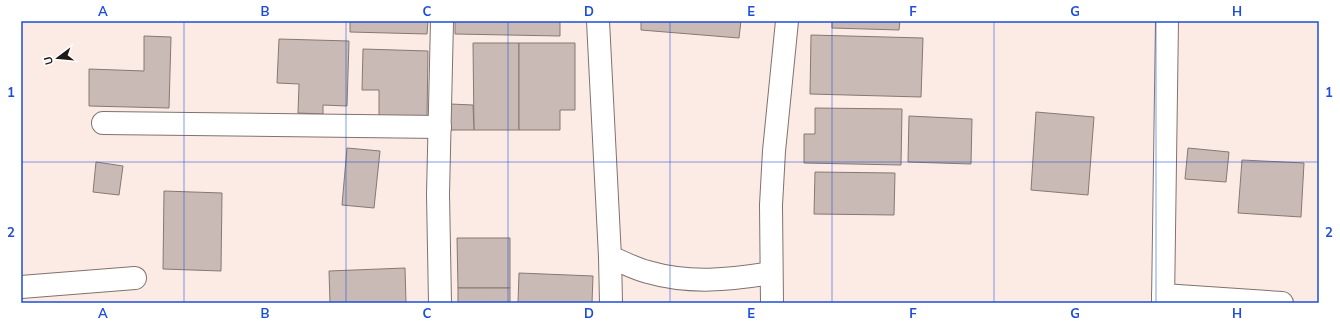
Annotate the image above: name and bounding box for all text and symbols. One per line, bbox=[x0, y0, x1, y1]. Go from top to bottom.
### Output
text: A bbox=[98, 3, 108, 19]
text: B bbox=[261, 3, 270, 19]
text: C bbox=[423, 3, 432, 19]
text: D bbox=[584, 3, 594, 19]
text: E bbox=[747, 3, 755, 19]
text: F bbox=[909, 3, 917, 19]
text: G bbox=[1070, 3, 1080, 19]
text: H bbox=[1232, 3, 1242, 19]
north arrow bbox=[38, 38, 78, 78]
text: U bbox=[41, 55, 56, 67]
text: 1 bbox=[7, 84, 15, 100]
text: 1 bbox=[1325, 84, 1333, 100]
text: 2 bbox=[7, 224, 15, 240]
text: 2 bbox=[1325, 224, 1333, 240]
text: A bbox=[98, 305, 108, 321]
text: B bbox=[261, 305, 270, 321]
text: C bbox=[423, 305, 432, 321]
text: D bbox=[584, 305, 594, 321]
text: E bbox=[747, 305, 755, 321]
text: F bbox=[909, 305, 917, 321]
text: G bbox=[1070, 305, 1080, 321]
text: H bbox=[1232, 305, 1242, 321]

